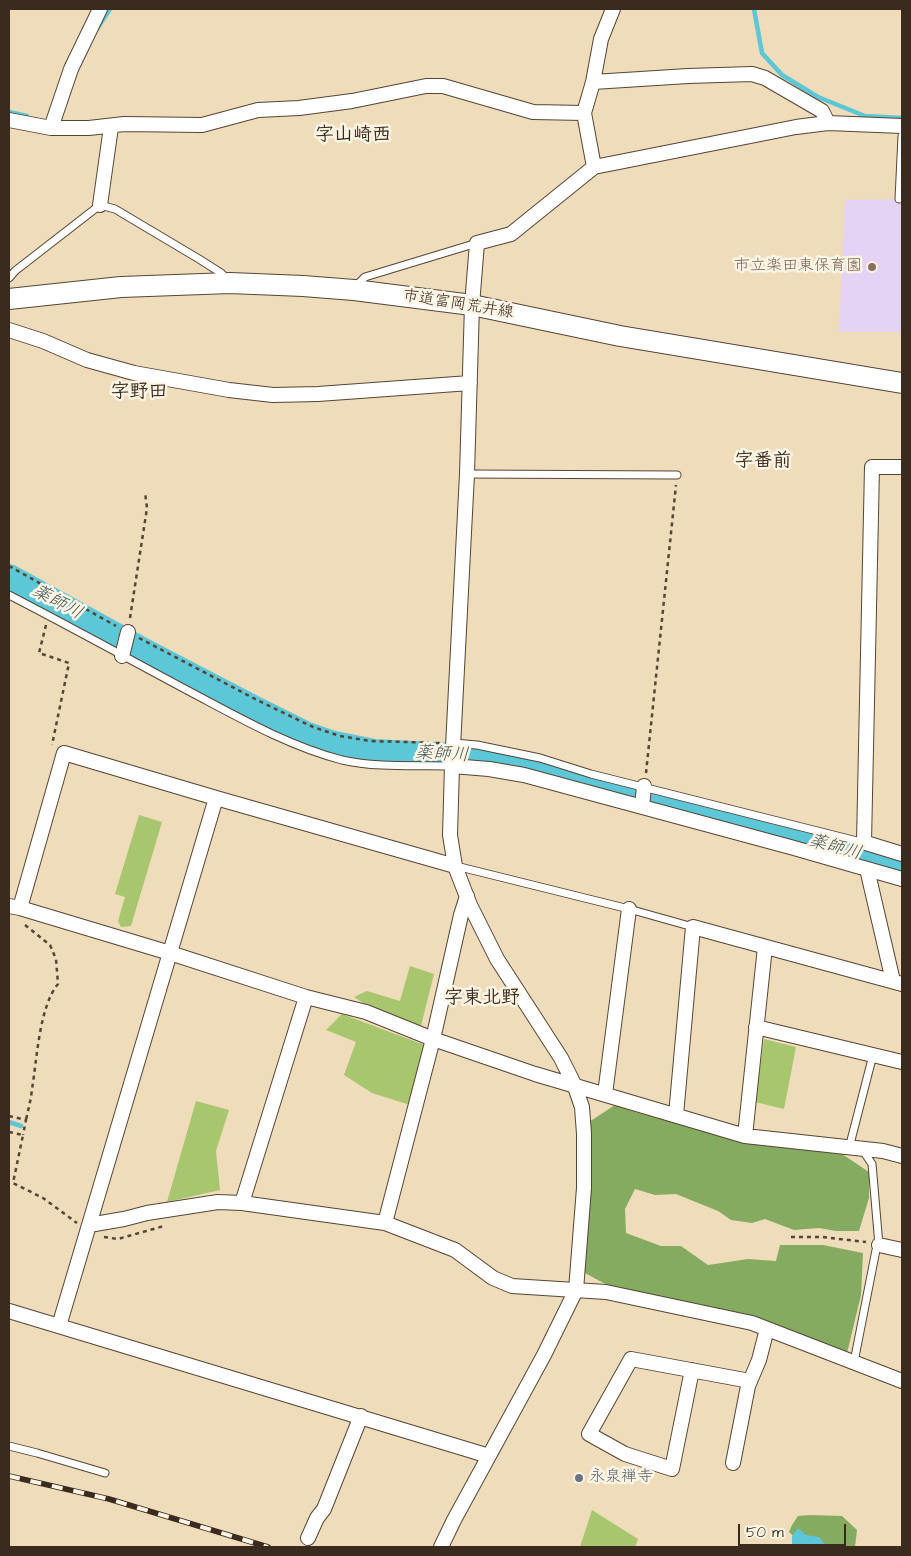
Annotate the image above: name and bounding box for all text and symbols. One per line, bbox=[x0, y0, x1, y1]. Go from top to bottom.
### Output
district label: 字山崎西 bbox=[315, 125, 391, 147]
place label: 市立楽田東保育園 bbox=[734, 257, 862, 277]
marker: 市立楽田東保育園 bbox=[866, 261, 878, 273]
street label: 市道富岡荒井線 bbox=[401, 287, 515, 323]
district label: 字野田 bbox=[111, 382, 167, 404]
district label: 字番前 bbox=[735, 451, 791, 473]
water label: 薬師川 bbox=[28, 581, 86, 625]
water label: 薬師川 bbox=[414, 743, 470, 767]
water label: 薬師川 bbox=[806, 831, 864, 865]
district label: 字東北野 bbox=[444, 988, 520, 1010]
place label: 永泉禅寺 bbox=[589, 1468, 653, 1488]
marker: 永泉禅寺 bbox=[573, 1472, 585, 1484]
scale bar bbox=[741, 1514, 848, 1546]
text: 50 m bbox=[746, 1522, 784, 1543]

